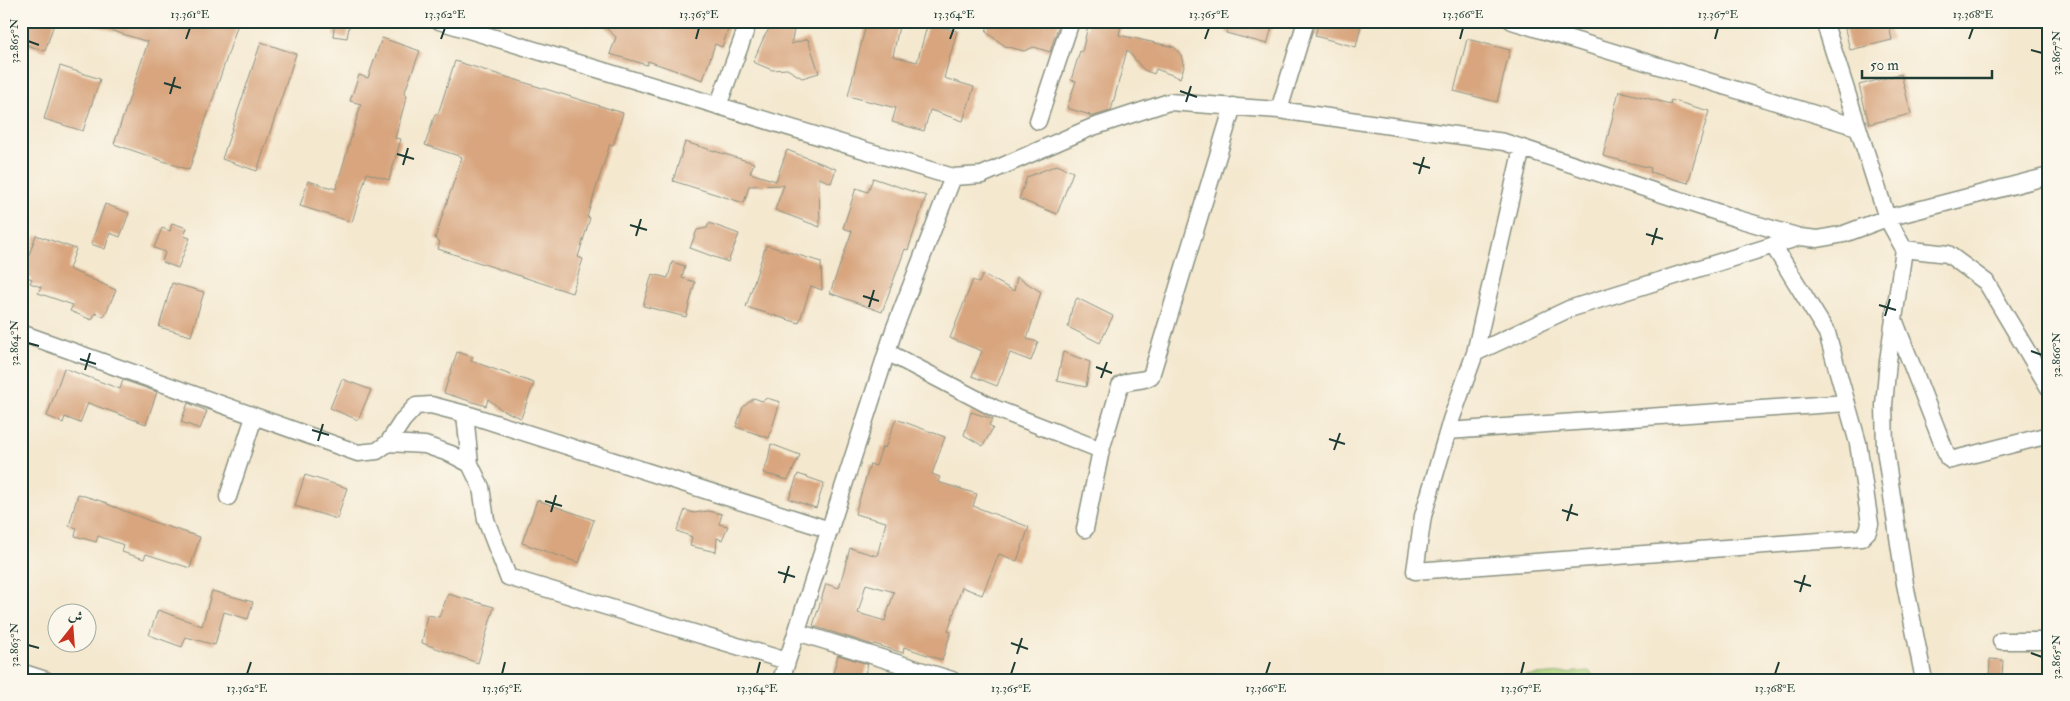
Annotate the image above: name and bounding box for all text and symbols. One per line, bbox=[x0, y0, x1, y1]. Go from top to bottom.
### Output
text: 13.361°E bbox=[171, 7, 210, 22]
text: 13.362°E bbox=[425, 7, 466, 22]
text: 13.363°E bbox=[679, 7, 719, 22]
text: 13.364°E bbox=[933, 7, 975, 22]
text: 13.365°E bbox=[1189, 7, 1229, 22]
text: 13.366°E bbox=[1443, 7, 1484, 22]
text: 13.367°E bbox=[1698, 7, 1738, 22]
text: 13.368°E bbox=[1953, 7, 1994, 22]
text: 32.865°N bbox=[7, 18, 22, 63]
text: 32.867°N bbox=[2049, 30, 2064, 76]
scale bar bbox=[1862, 48, 1992, 80]
text: 50 m bbox=[1870, 56, 1899, 75]
text: 32.864°N bbox=[7, 320, 22, 366]
text: 32.866°N bbox=[2049, 332, 2064, 378]
north arrow bbox=[48, 604, 98, 654]
text: ش bbox=[67, 606, 85, 626]
text: 32.863°N bbox=[7, 623, 22, 667]
text: 32.865°N bbox=[2049, 634, 2064, 679]
text: 13.362°E bbox=[227, 681, 268, 696]
text: 13.363°E bbox=[482, 681, 522, 696]
text: 13.364°E bbox=[736, 681, 778, 696]
text: 13.365°E bbox=[991, 681, 1031, 696]
text: 13.366°E bbox=[1246, 681, 1287, 696]
text: 13.367°E bbox=[1501, 681, 1541, 696]
text: 13.368°E bbox=[1755, 681, 1796, 696]

